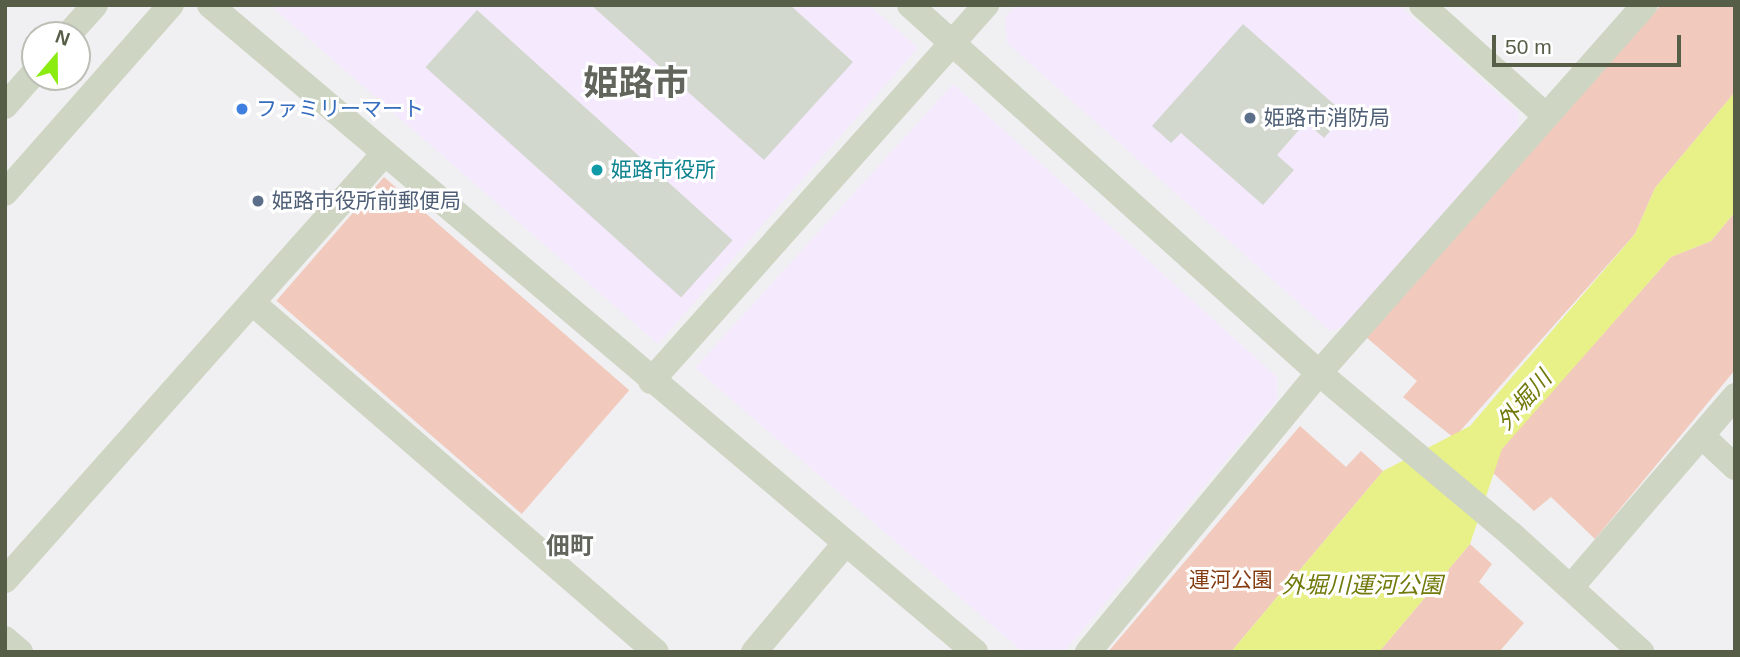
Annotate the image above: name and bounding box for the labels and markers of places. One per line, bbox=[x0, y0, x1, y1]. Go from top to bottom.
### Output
place label: ファミリーマート bbox=[256, 96, 424, 122]
marker: ファミリーマート bbox=[234, 101, 250, 117]
place label: 姫路市消防局 bbox=[1264, 105, 1390, 131]
marker: 姫路市消防局 bbox=[1242, 110, 1258, 126]
place label: 姫路市役所 bbox=[611, 157, 716, 183]
marker: 姫路市役所 bbox=[589, 162, 605, 178]
place label: 姫路市役所前郵便局 bbox=[272, 188, 461, 214]
marker: 姫路市役所前郵便局 bbox=[250, 193, 266, 209]

